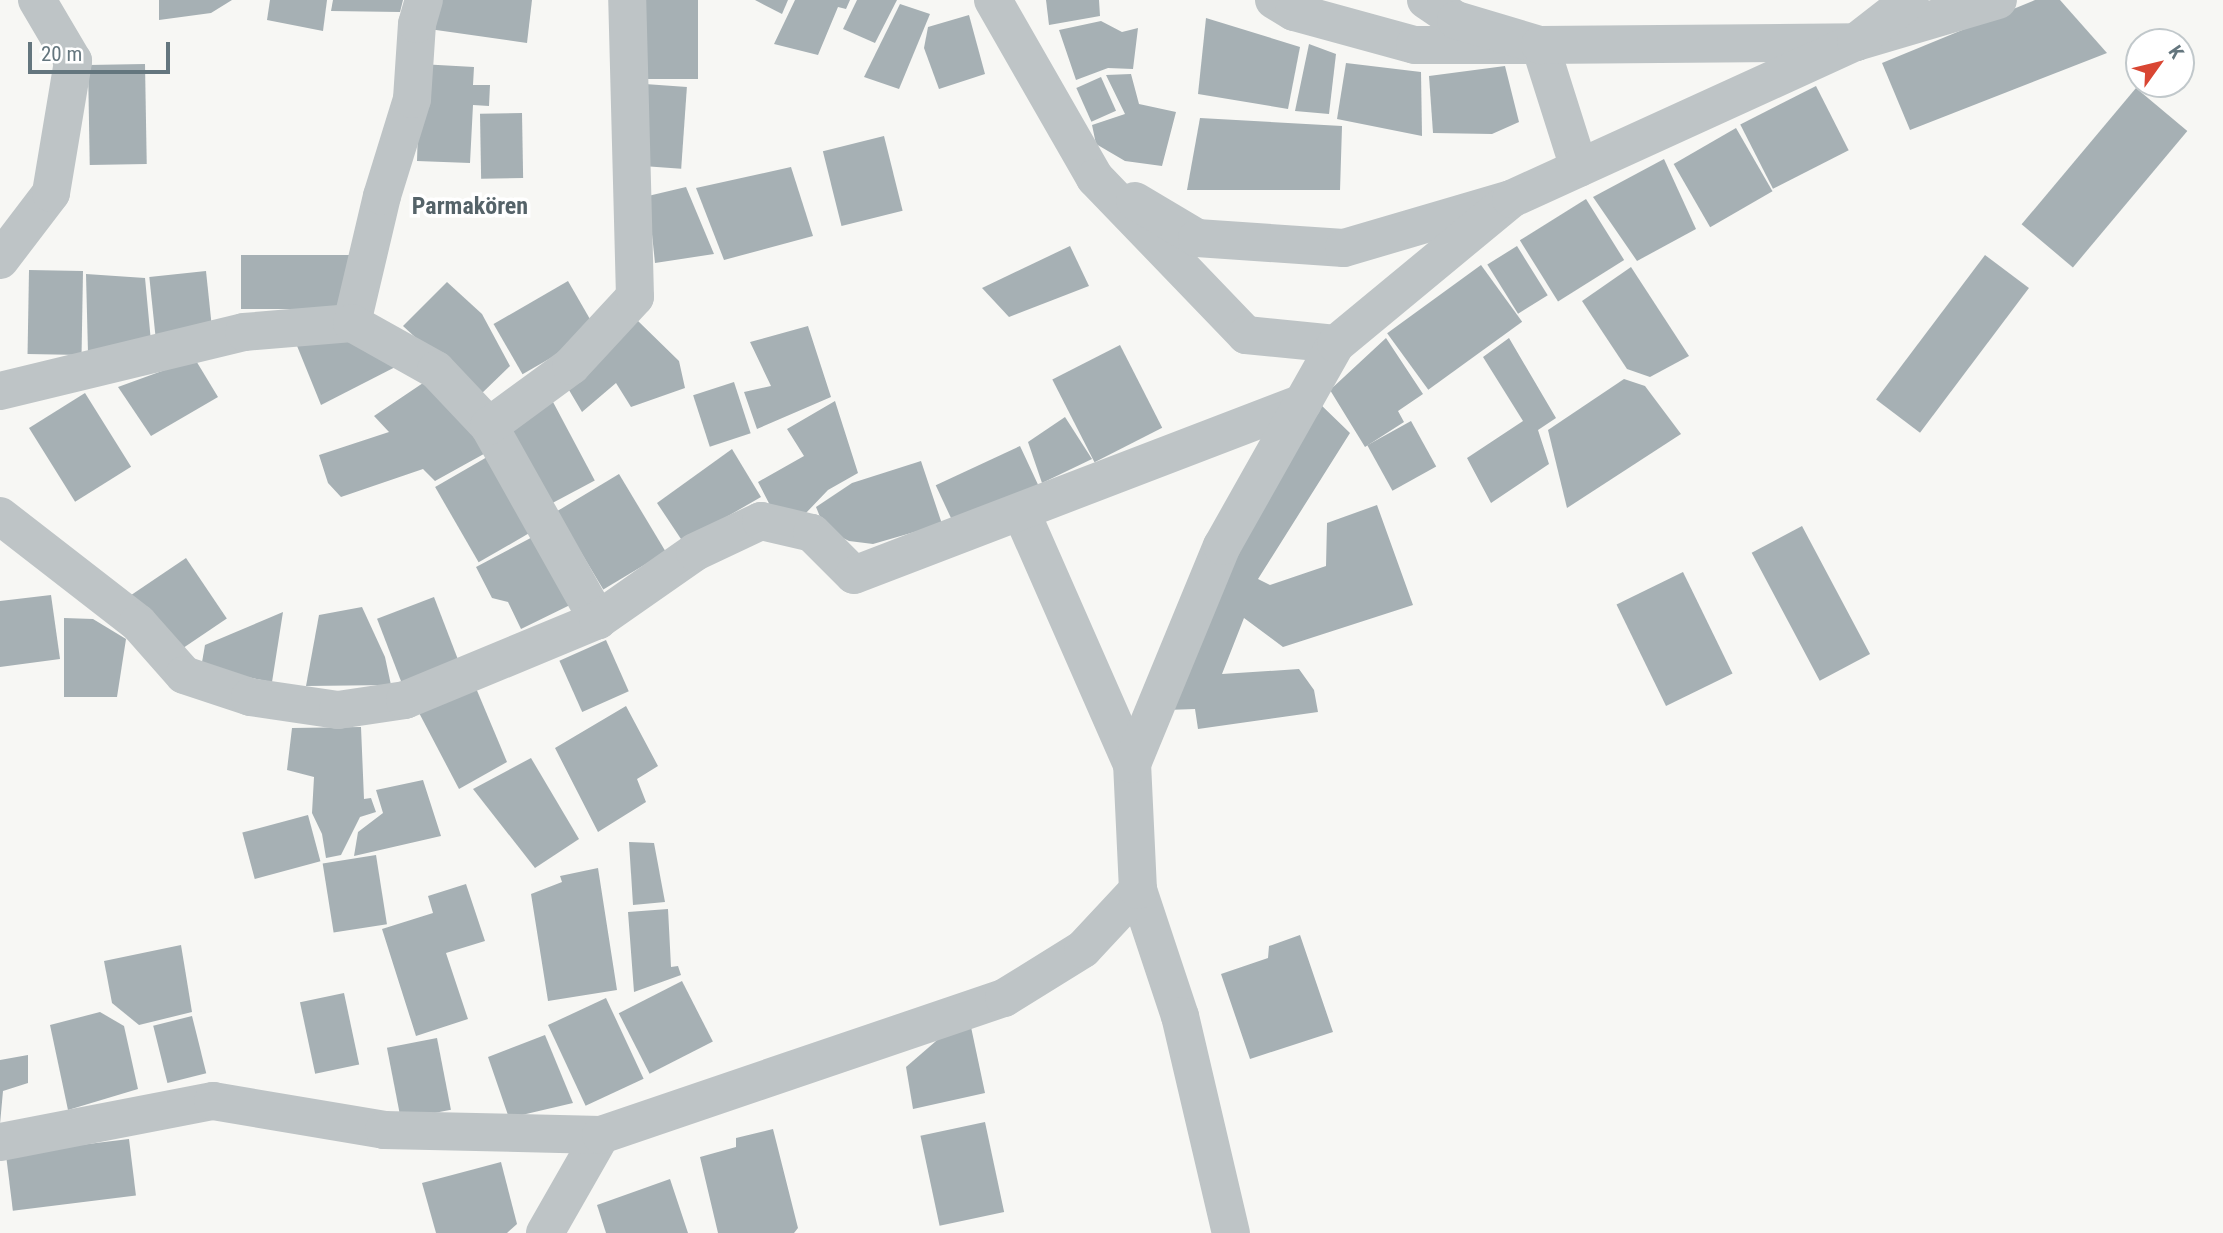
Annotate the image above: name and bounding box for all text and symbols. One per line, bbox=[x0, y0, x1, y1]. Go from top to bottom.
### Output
scale bar bbox=[32, 28, 173, 72]
north arrow bbox=[2125, 28, 2195, 98]
text: K bbox=[2164, 41, 2189, 63]
text: 20 m bbox=[41, 42, 82, 66]
district label: Parmakören bbox=[412, 193, 528, 221]

